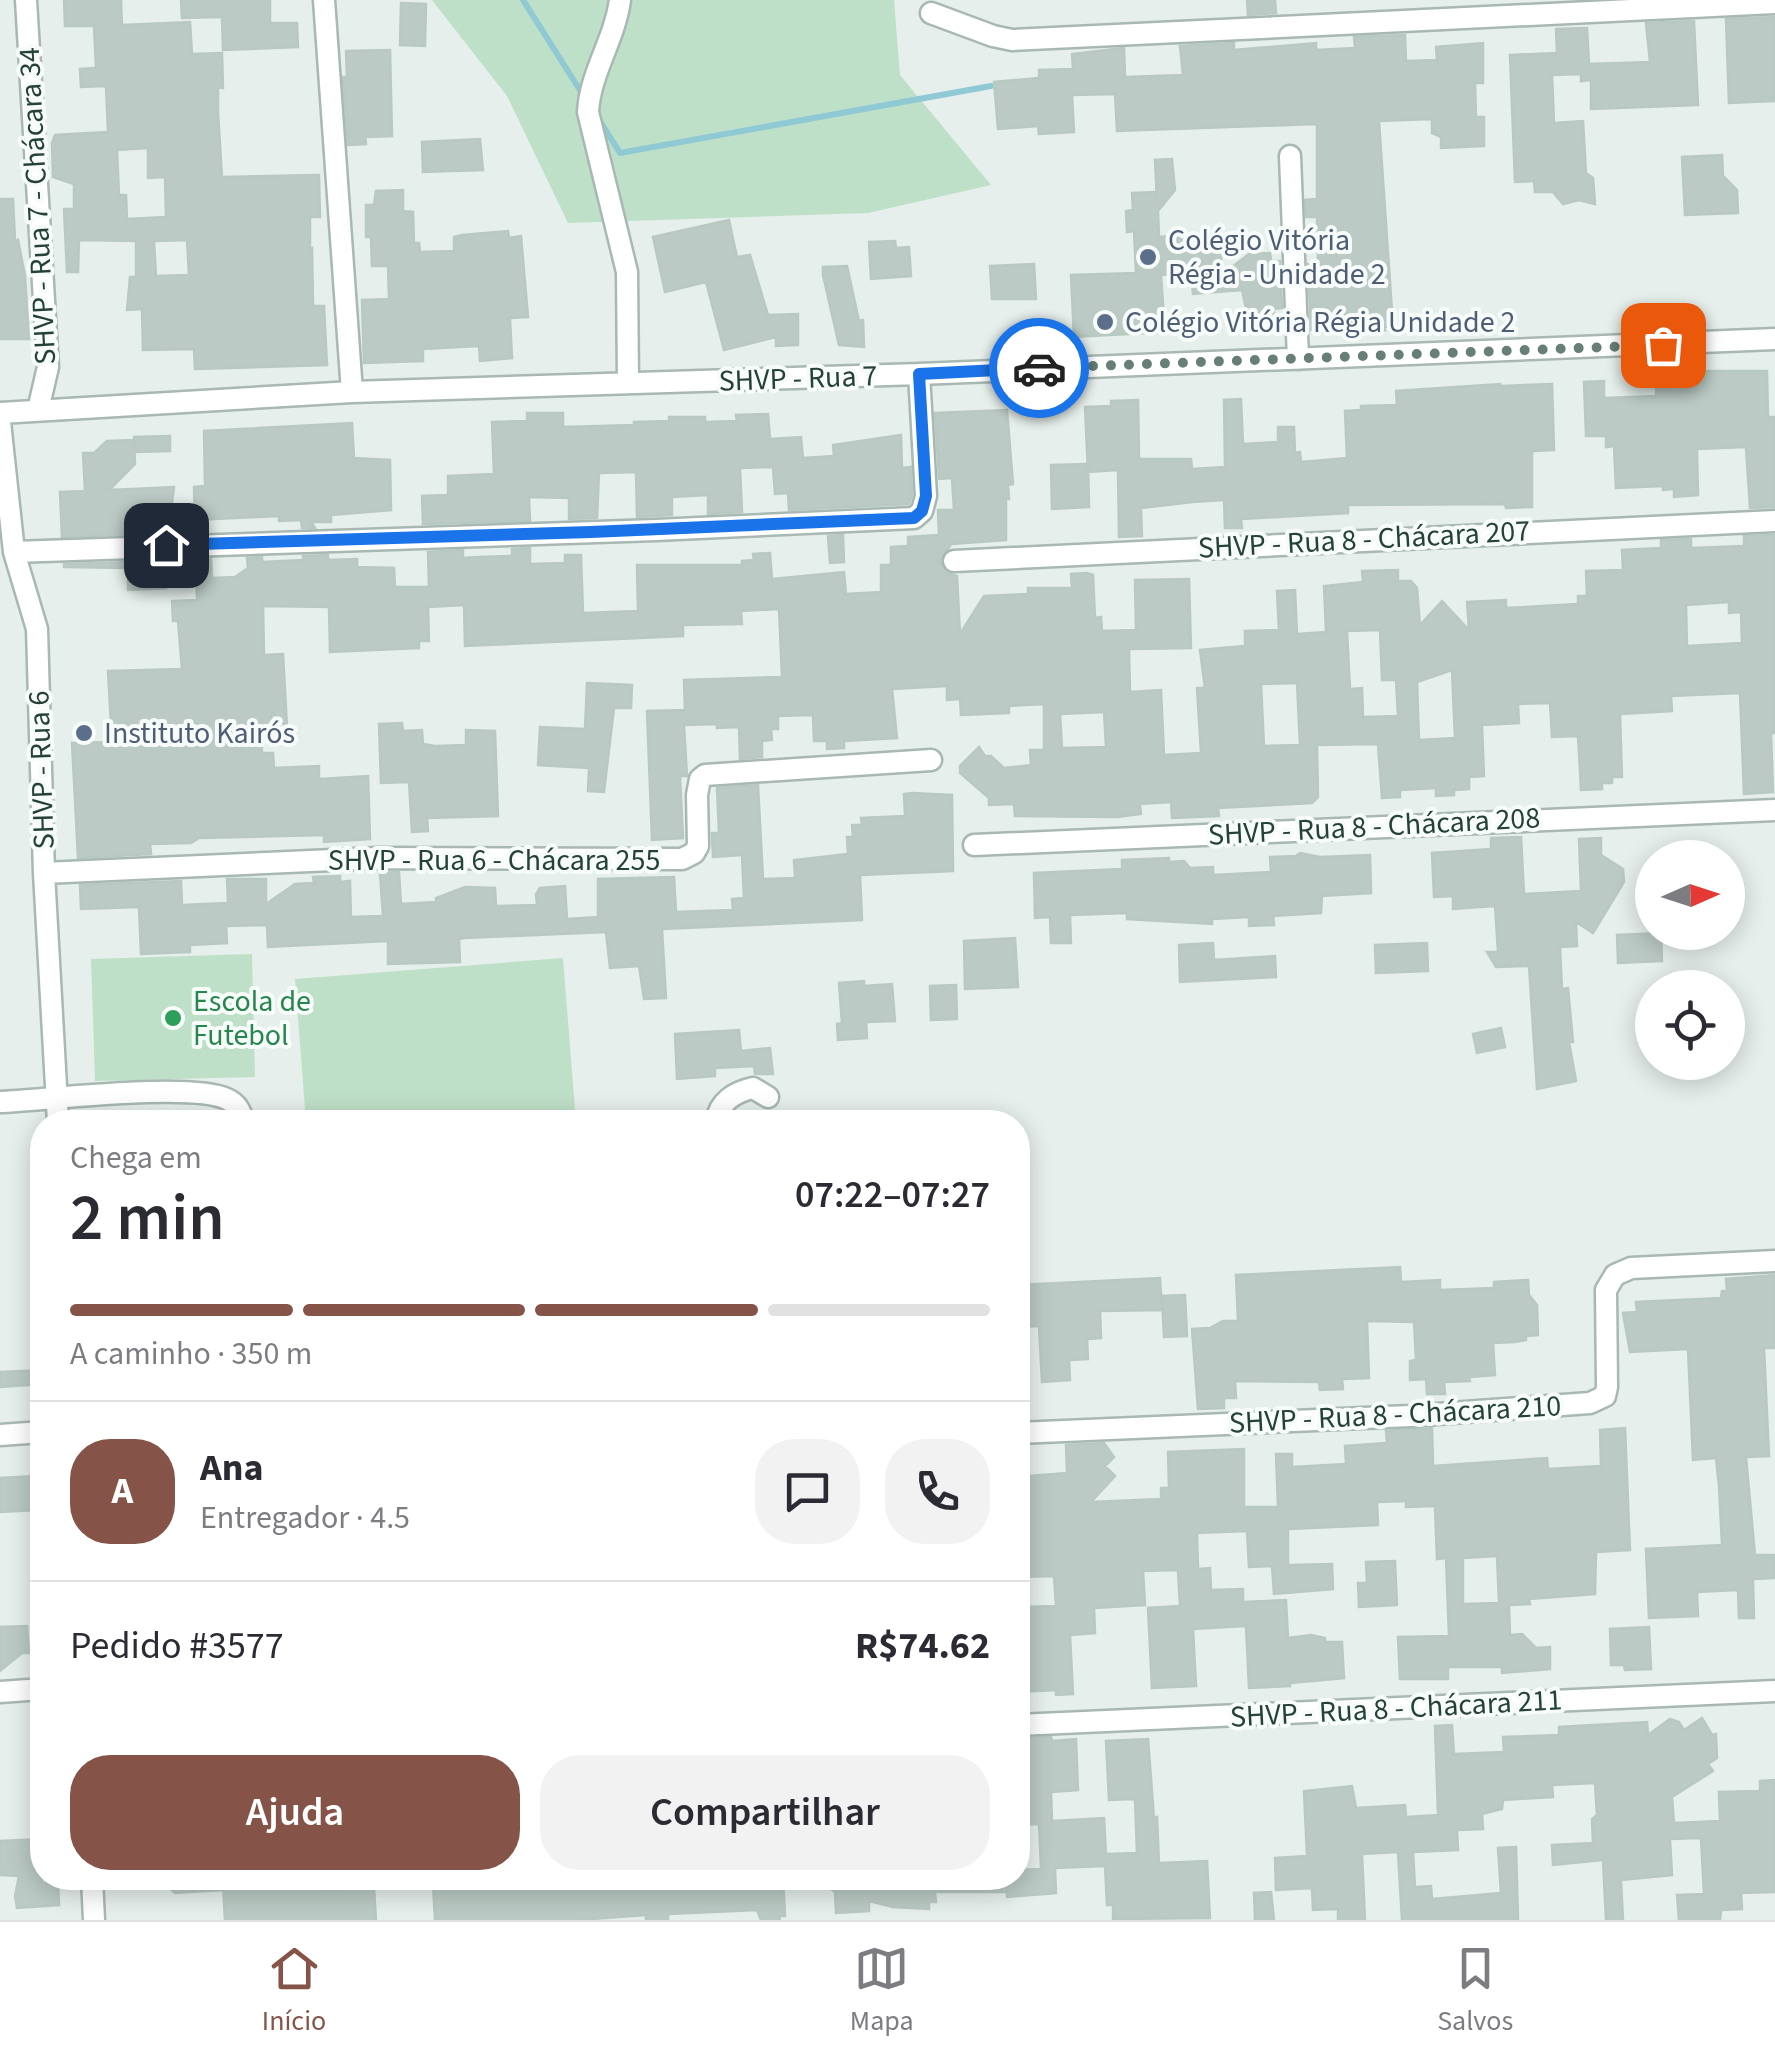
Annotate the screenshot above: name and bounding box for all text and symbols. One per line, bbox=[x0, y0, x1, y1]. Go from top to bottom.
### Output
street label: SHVP - Rua 7 - Chácara 34 bbox=[8, 46, 67, 366]
place label: Colégio Vitória Régia - Unidade 2 bbox=[1168, 219, 1386, 296]
marker: Colégio Vitória Régia - Unidade 2 bbox=[1137, 246, 1159, 268]
place label: Colégio Vitória Régia Unidade 2 bbox=[1125, 301, 1515, 344]
pin bbox=[1621, 303, 1706, 388]
marker: Colégio Vitória Régia Unidade 2 bbox=[1094, 311, 1116, 333]
courier bbox=[989, 318, 1089, 418]
icon: bag bbox=[1636, 318, 1691, 373]
icon: car bbox=[1012, 341, 1067, 396]
street label: SHVP - Rua 7 bbox=[718, 354, 878, 403]
pin bbox=[124, 503, 209, 588]
street label: SHVP - Rua 8 - Chácara 207 bbox=[1197, 509, 1531, 570]
icon: home bbox=[139, 518, 194, 573]
street label: SHVP - Rua 6 bbox=[17, 690, 66, 850]
place label: Instituto Kairós bbox=[104, 712, 295, 755]
marker: Instituto Kairós bbox=[73, 722, 95, 744]
street label: SHVP - Rua 8 - Chácara 208 bbox=[1207, 796, 1541, 857]
street label: SHVP - Rua 6 - Chácara 255 bbox=[328, 839, 660, 882]
north arrow bbox=[1635, 840, 1745, 950]
map controls bbox=[1635, 840, 1745, 1080]
button: locate bbox=[1635, 970, 1745, 1080]
place label: Escola de Futebol bbox=[193, 980, 311, 1057]
marker: Escola de Futebol bbox=[162, 1007, 184, 1029]
text: Chega em bbox=[70, 1135, 202, 1181]
text: 07:22–07:27 bbox=[795, 1168, 990, 1222]
text: 2 min bbox=[70, 1172, 225, 1265]
text: A caminho · 350 m bbox=[70, 1331, 312, 1377]
street label: SHVP - Rua 8 - Chácara 210 bbox=[1228, 1384, 1562, 1445]
button: chat bbox=[755, 1439, 860, 1544]
button: phone bbox=[885, 1439, 990, 1544]
text: Ana bbox=[200, 1441, 264, 1495]
text: A bbox=[112, 1464, 133, 1518]
text: Entregador · 4.5 bbox=[200, 1495, 410, 1541]
text: Pedido #3577 bbox=[70, 1619, 284, 1673]
text: R$74.62 bbox=[855, 1619, 990, 1673]
street label: SHVP - Rua 8 - Chácara 211 bbox=[1229, 1678, 1563, 1739]
button: Ajuda bbox=[70, 1755, 520, 1870]
button: Compartilhar bbox=[540, 1755, 990, 1870]
tab: Início bbox=[262, 1941, 326, 2041]
tab: Mapa bbox=[850, 1941, 914, 2041]
tab: Salvos bbox=[1437, 1941, 1513, 2041]

